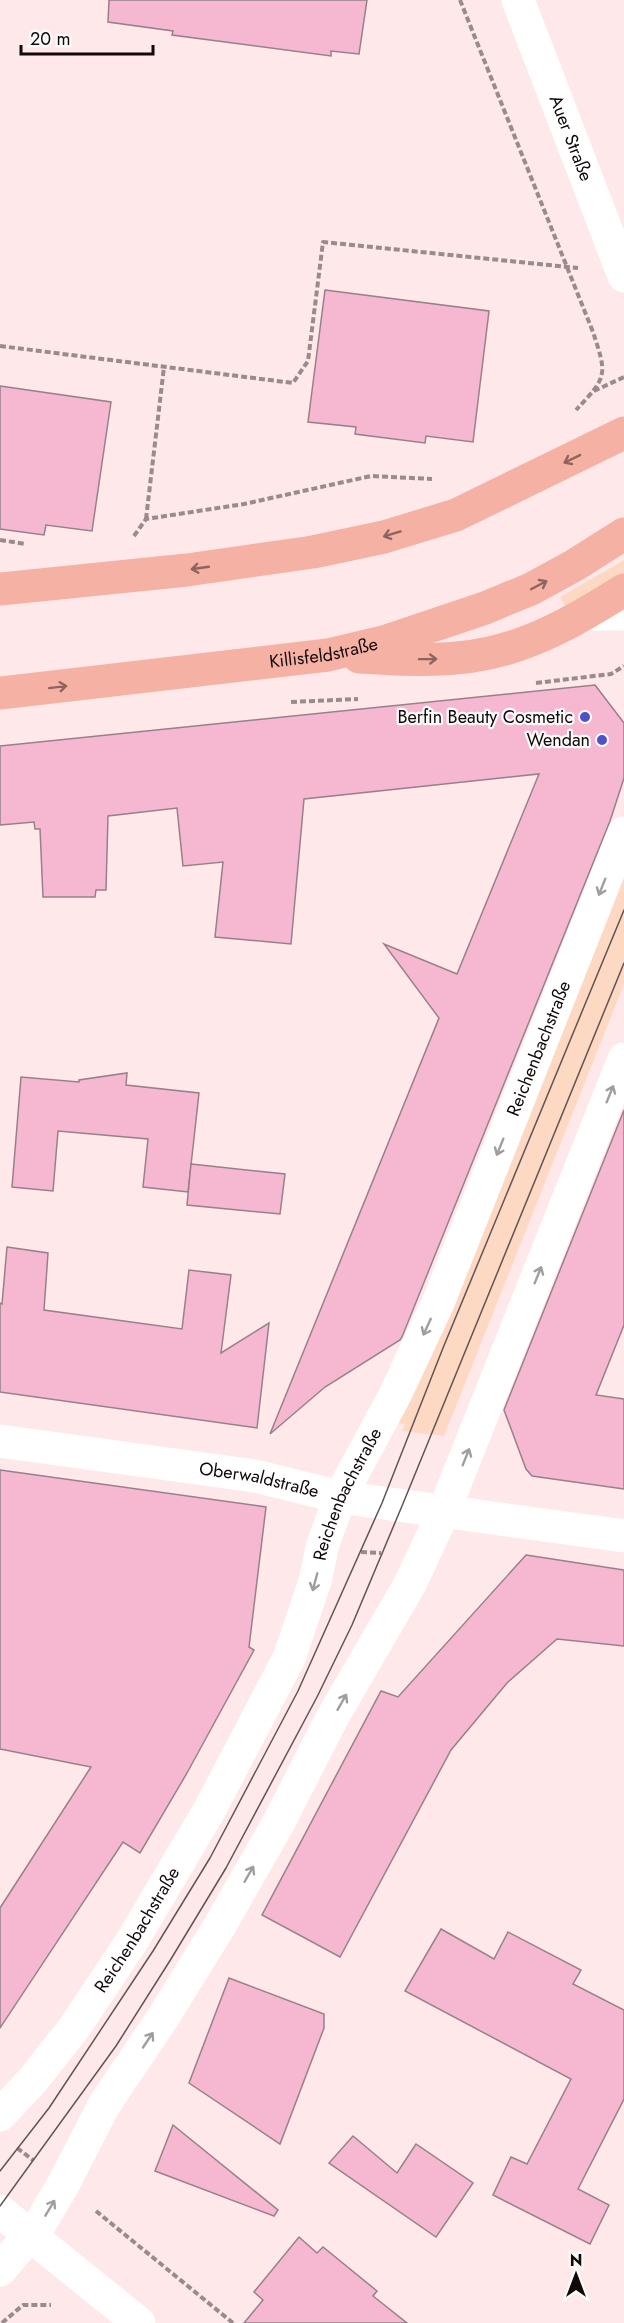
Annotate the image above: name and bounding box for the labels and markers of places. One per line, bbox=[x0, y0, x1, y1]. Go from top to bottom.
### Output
place label: Berfin Beauty Cosmetic bbox=[397, 704, 573, 730]
marker: Berfin Beauty Cosmetic bbox=[578, 710, 592, 724]
place label: Wendan bbox=[527, 727, 590, 753]
marker: Wendan bbox=[595, 733, 609, 747]

